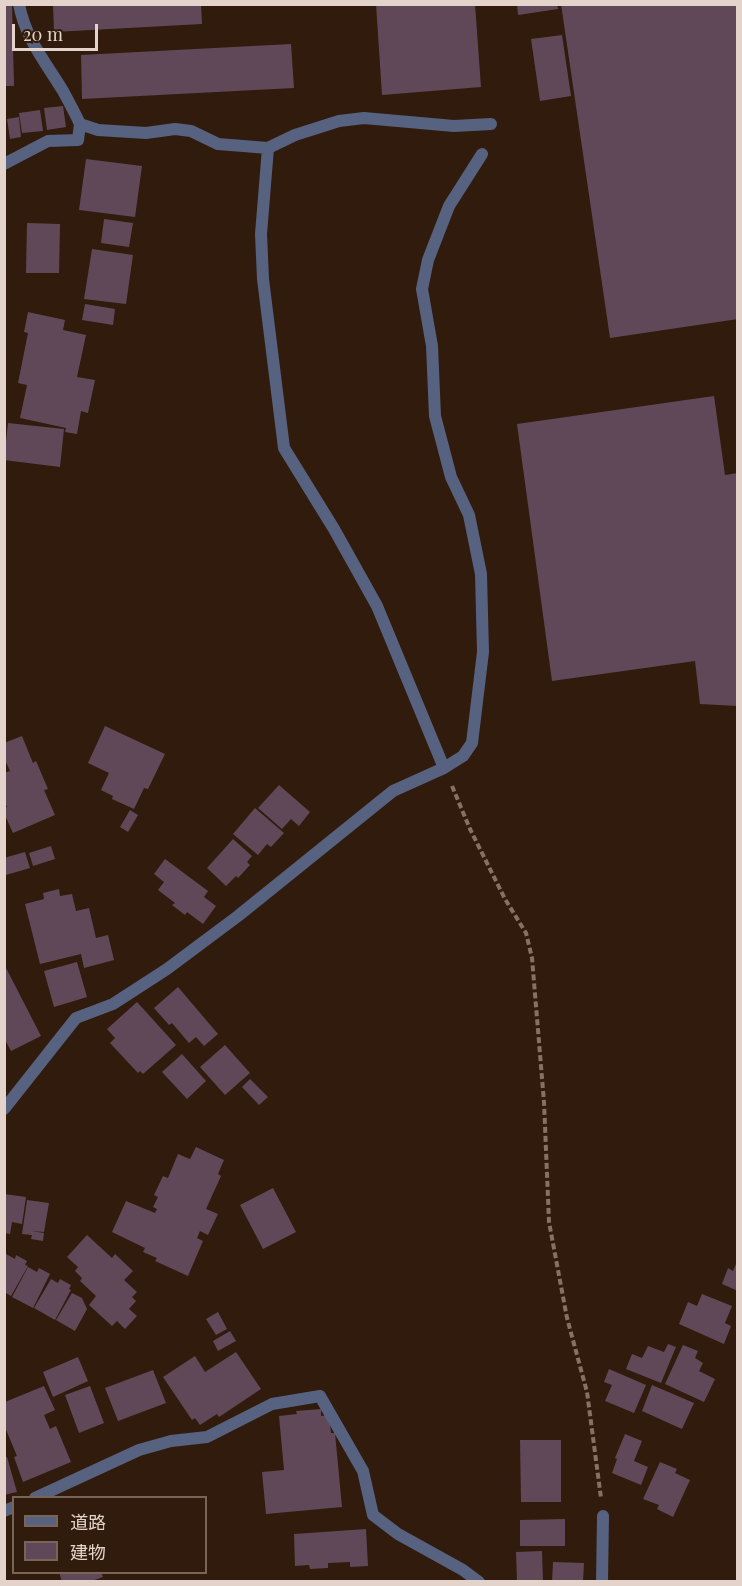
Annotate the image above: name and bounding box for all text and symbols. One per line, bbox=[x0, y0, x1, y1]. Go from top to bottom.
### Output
scale bar bbox=[15, 12, 100, 50]
text: 20 m bbox=[23, 22, 63, 46]
legend bbox=[12, 1496, 207, 1574]
text: 道路 bbox=[70, 1510, 106, 1534]
text: 建物 bbox=[70, 1540, 106, 1564]

